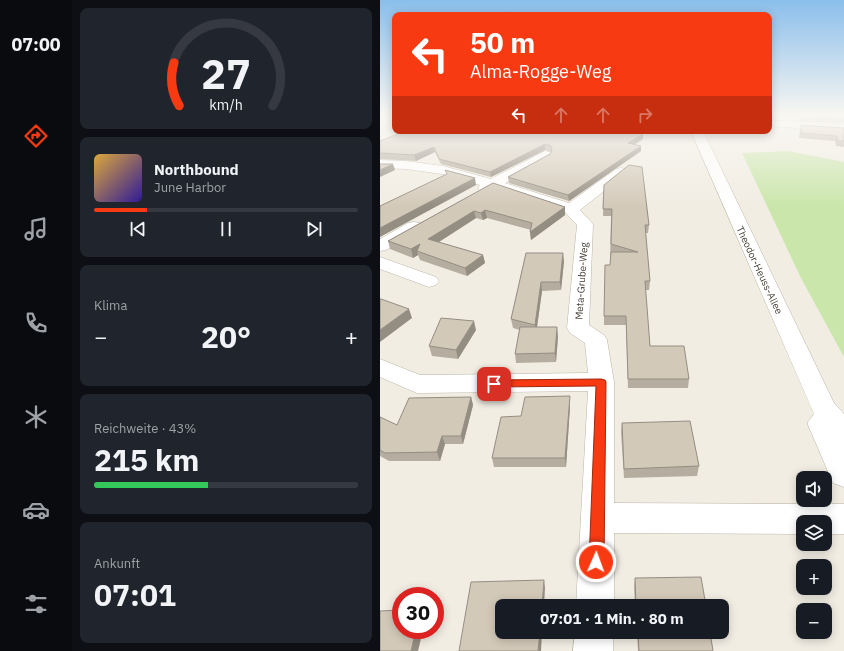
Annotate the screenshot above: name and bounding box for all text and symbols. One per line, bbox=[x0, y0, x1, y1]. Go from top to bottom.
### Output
text: 50 m bbox=[470, 24, 535, 61]
icon: left bbox=[404, 28, 456, 80]
text: 07:00 bbox=[11, 33, 61, 56]
text: 27 bbox=[201, 46, 251, 100]
text: Alma-Rogge-Weg bbox=[470, 60, 611, 83]
text: km/h bbox=[209, 95, 243, 114]
icon: left bbox=[508, 104, 530, 126]
icon: ahead bbox=[550, 104, 572, 126]
icon: ahead bbox=[592, 104, 614, 126]
icon: right bbox=[634, 104, 656, 126]
icon: directions bbox=[22, 122, 50, 150]
text: Northbound bbox=[154, 160, 239, 179]
text: June Harbor bbox=[154, 179, 226, 196]
icon: music bbox=[22, 215, 50, 243]
icon: previous bbox=[127, 218, 149, 240]
icon: pause bbox=[215, 218, 237, 240]
icon: next bbox=[303, 218, 325, 240]
street label: Theodor-Heuss-Allee bbox=[733, 224, 786, 317]
street label: Meta-Grube-Weg bbox=[572, 241, 591, 320]
text: Klima bbox=[94, 297, 127, 314]
icon: phone bbox=[22, 309, 50, 337]
text: 20° bbox=[201, 317, 251, 356]
text: − bbox=[94, 322, 107, 351]
text: + bbox=[345, 322, 358, 351]
pin bbox=[477, 367, 511, 401]
icon: arrive bbox=[483, 373, 505, 395]
icon: climate bbox=[22, 403, 50, 431]
text: Reichweite · 43% bbox=[94, 420, 196, 437]
text: 215 km bbox=[94, 440, 199, 479]
map controls bbox=[796, 471, 832, 639]
button: sound bbox=[796, 471, 832, 507]
icon: car bbox=[22, 496, 50, 524]
button: layers bbox=[796, 515, 832, 551]
position arrow bbox=[575, 541, 617, 583]
text: Ankunft bbox=[94, 555, 140, 572]
button: + bbox=[796, 559, 832, 595]
text: 07:01 bbox=[94, 575, 176, 614]
speed limit sign: 30 bbox=[392, 587, 444, 639]
icon: filters bbox=[22, 590, 50, 618]
button: − bbox=[796, 603, 832, 639]
text: 07:01 · 1 Min. · 80 m bbox=[540, 609, 684, 628]

